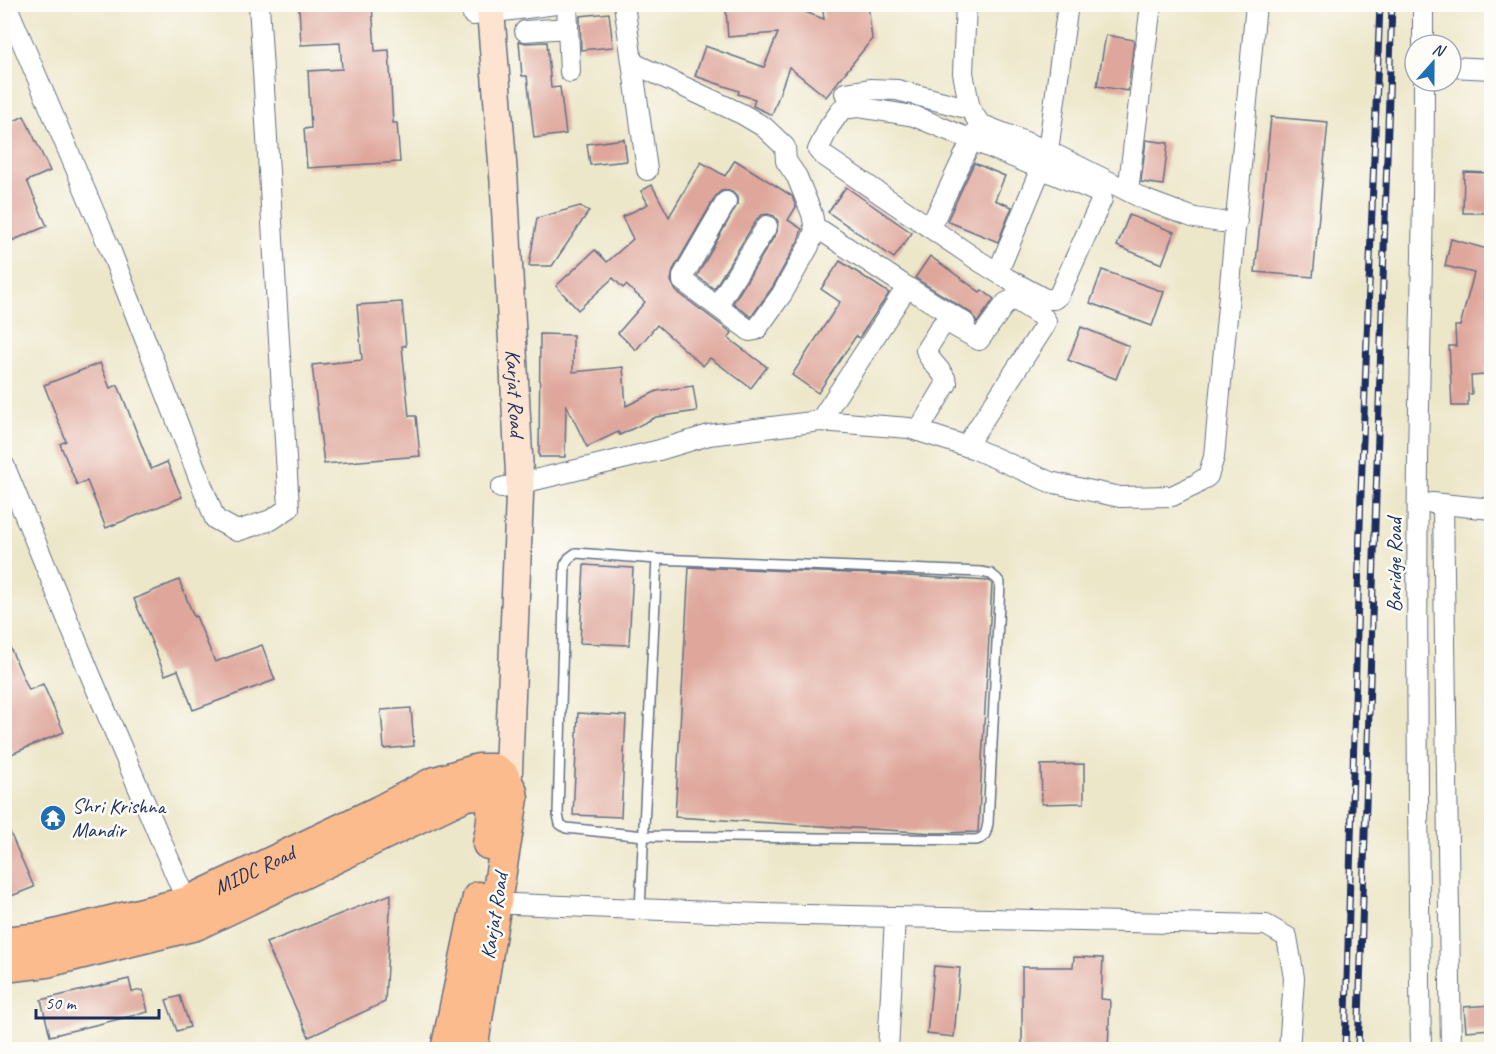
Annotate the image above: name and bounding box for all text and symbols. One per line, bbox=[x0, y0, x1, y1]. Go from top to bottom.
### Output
north arrow bbox=[1403, 33, 1463, 93]
text: N bbox=[1430, 39, 1449, 62]
street label: Karjat Road bbox=[500, 349, 531, 441]
street label: Baridge Road bbox=[1381, 514, 1407, 612]
place label: Shri Krishna Mandir bbox=[72, 793, 168, 843]
temple icon: Shri Krishna Mandir bbox=[38, 803, 68, 833]
street label: MIDC Road bbox=[210, 838, 302, 900]
street label: Karjat Road bbox=[474, 867, 514, 961]
scale bar bbox=[36, 982, 159, 1020]
text: 50 m bbox=[45, 992, 78, 1014]

